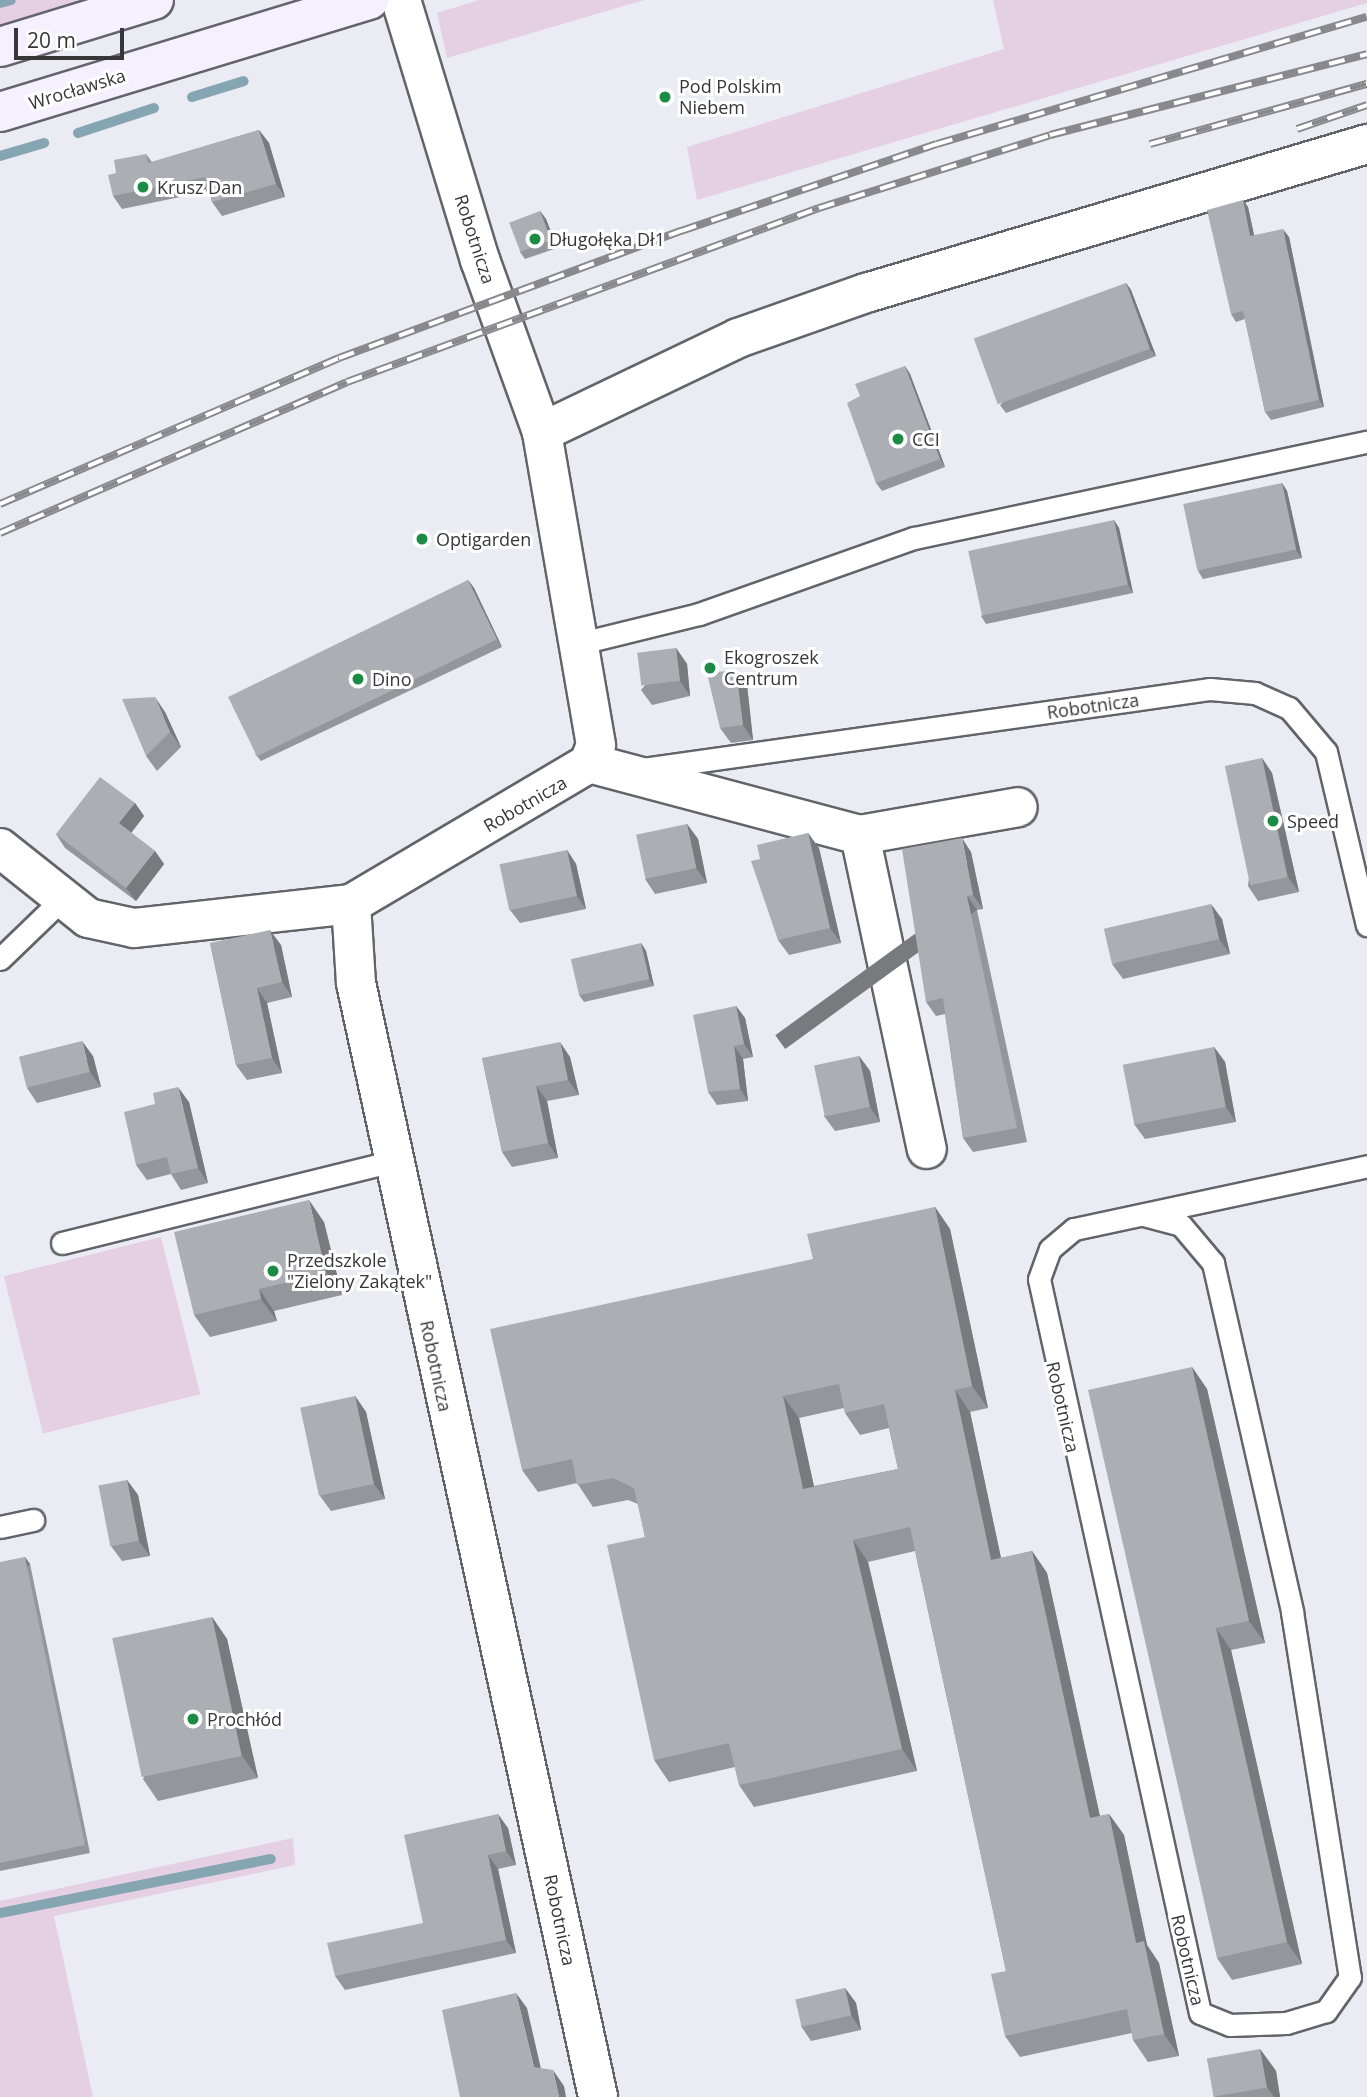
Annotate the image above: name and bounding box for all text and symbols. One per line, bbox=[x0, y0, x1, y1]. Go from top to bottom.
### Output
scale bar bbox=[18, 14, 128, 58]
text: 20 m bbox=[27, 26, 76, 54]
street label: Wrocławska bbox=[26, 64, 128, 114]
place label: Pod Polskim Niebem bbox=[679, 76, 782, 119]
marker: Pod Polskim Niebem bbox=[657, 89, 673, 105]
place label: Krusz Dan bbox=[157, 176, 242, 198]
marker: Krusz Dan bbox=[135, 179, 151, 195]
street label: Robotnicza bbox=[450, 192, 500, 286]
place label: Długołęka Dł1 bbox=[549, 228, 665, 250]
marker: Długołęka Dł1 bbox=[527, 231, 543, 247]
place label: CCI bbox=[912, 428, 940, 450]
marker: CCI bbox=[890, 431, 906, 447]
place label: Optigarden bbox=[436, 528, 531, 550]
marker: Optigarden bbox=[414, 531, 430, 547]
place label: Ekogroszek Centrum bbox=[724, 647, 819, 690]
marker: Ekogroszek Centrum bbox=[702, 660, 718, 676]
place label: Dino bbox=[372, 668, 411, 690]
marker: Dino bbox=[350, 671, 366, 687]
street label: Robotnicza bbox=[1046, 689, 1140, 723]
street label: Robotnicza bbox=[479, 771, 571, 837]
place label: Speed bbox=[1287, 810, 1339, 832]
marker: Speed bbox=[1265, 813, 1281, 829]
place label: Przedszkole "Zielony Zakątek" bbox=[287, 1250, 432, 1292]
marker: Przedszkole "Zielony Zakątek" bbox=[265, 1263, 281, 1279]
street label: Robotnicza bbox=[416, 1318, 456, 1414]
street label: Robotnicza bbox=[1042, 1359, 1084, 1455]
place label: Prochłód bbox=[207, 1708, 282, 1730]
marker: Prochłód bbox=[185, 1711, 201, 1727]
street label: Robotnicza bbox=[540, 1872, 580, 1968]
street label: Robotnicza bbox=[1167, 1912, 1209, 2008]

